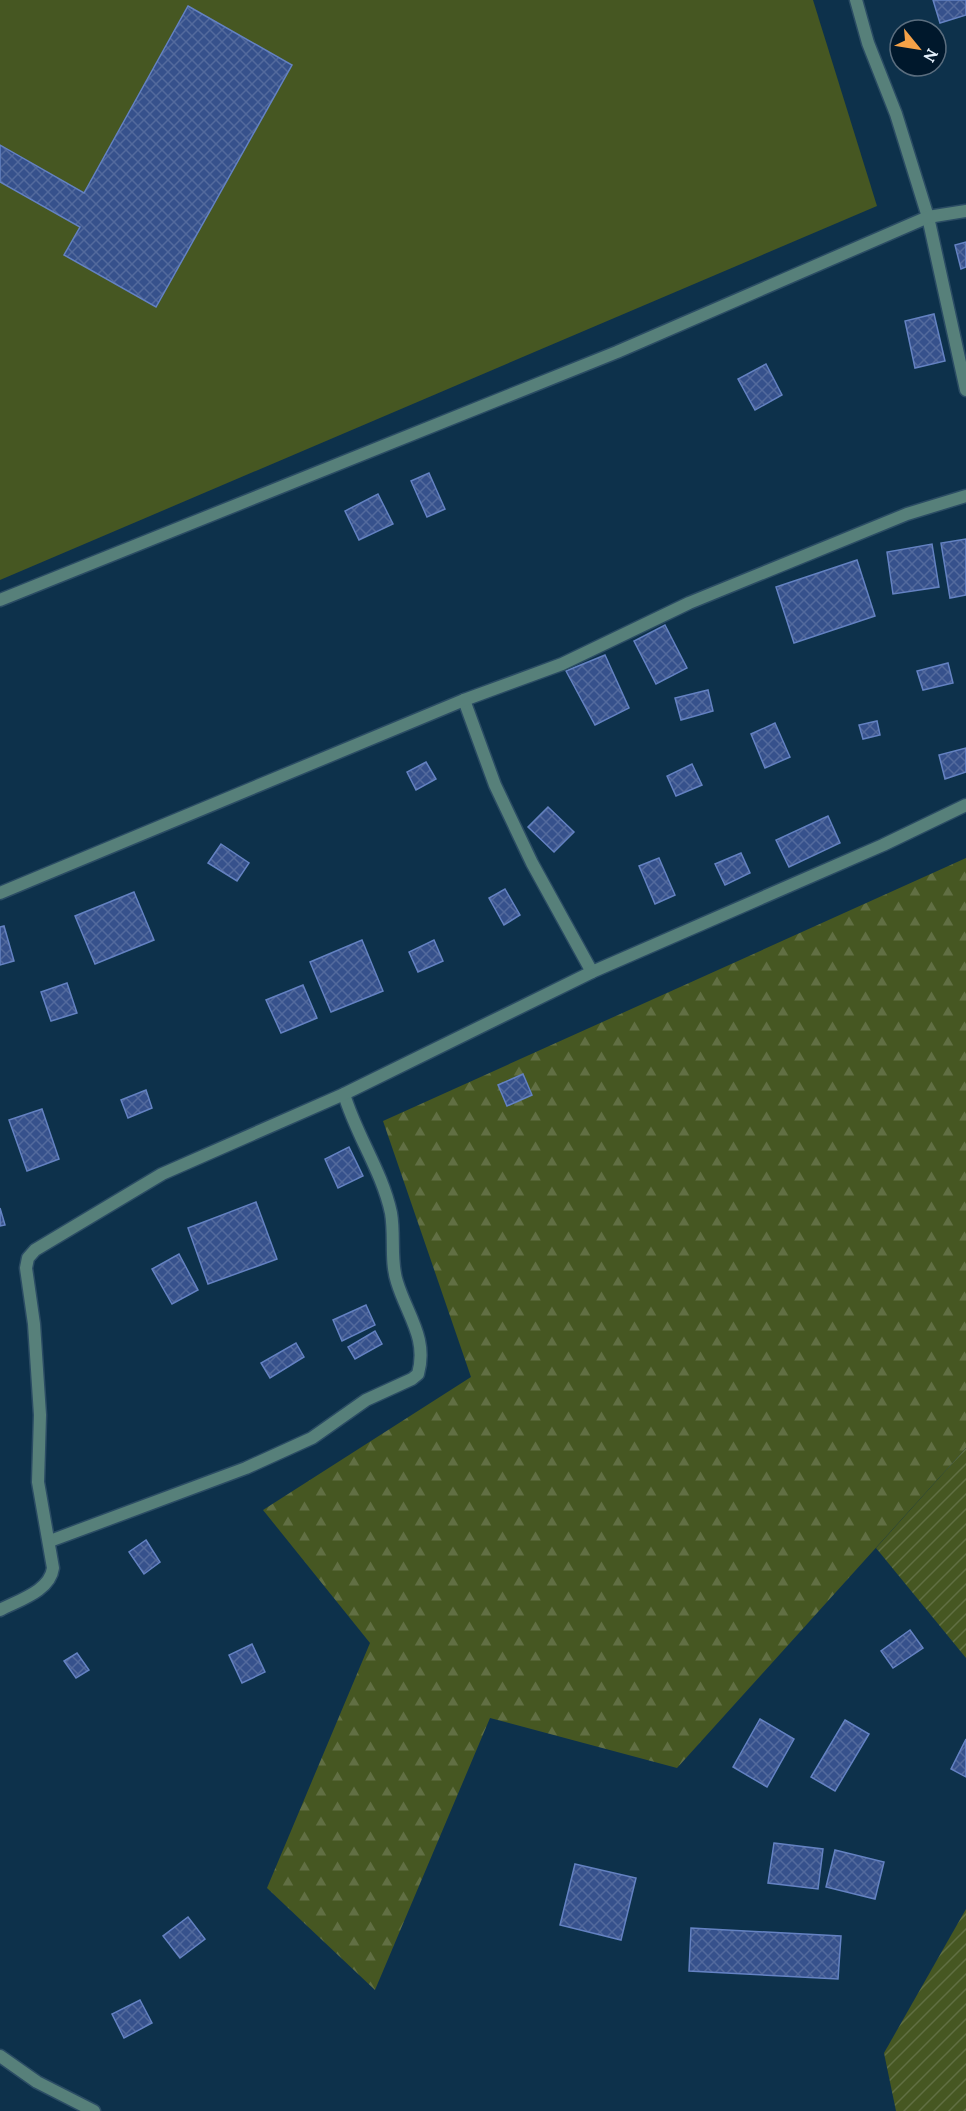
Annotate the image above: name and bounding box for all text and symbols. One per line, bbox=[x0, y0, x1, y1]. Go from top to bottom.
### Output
north arrow bbox=[888, 18, 948, 78]
text: N bbox=[919, 45, 943, 66]

